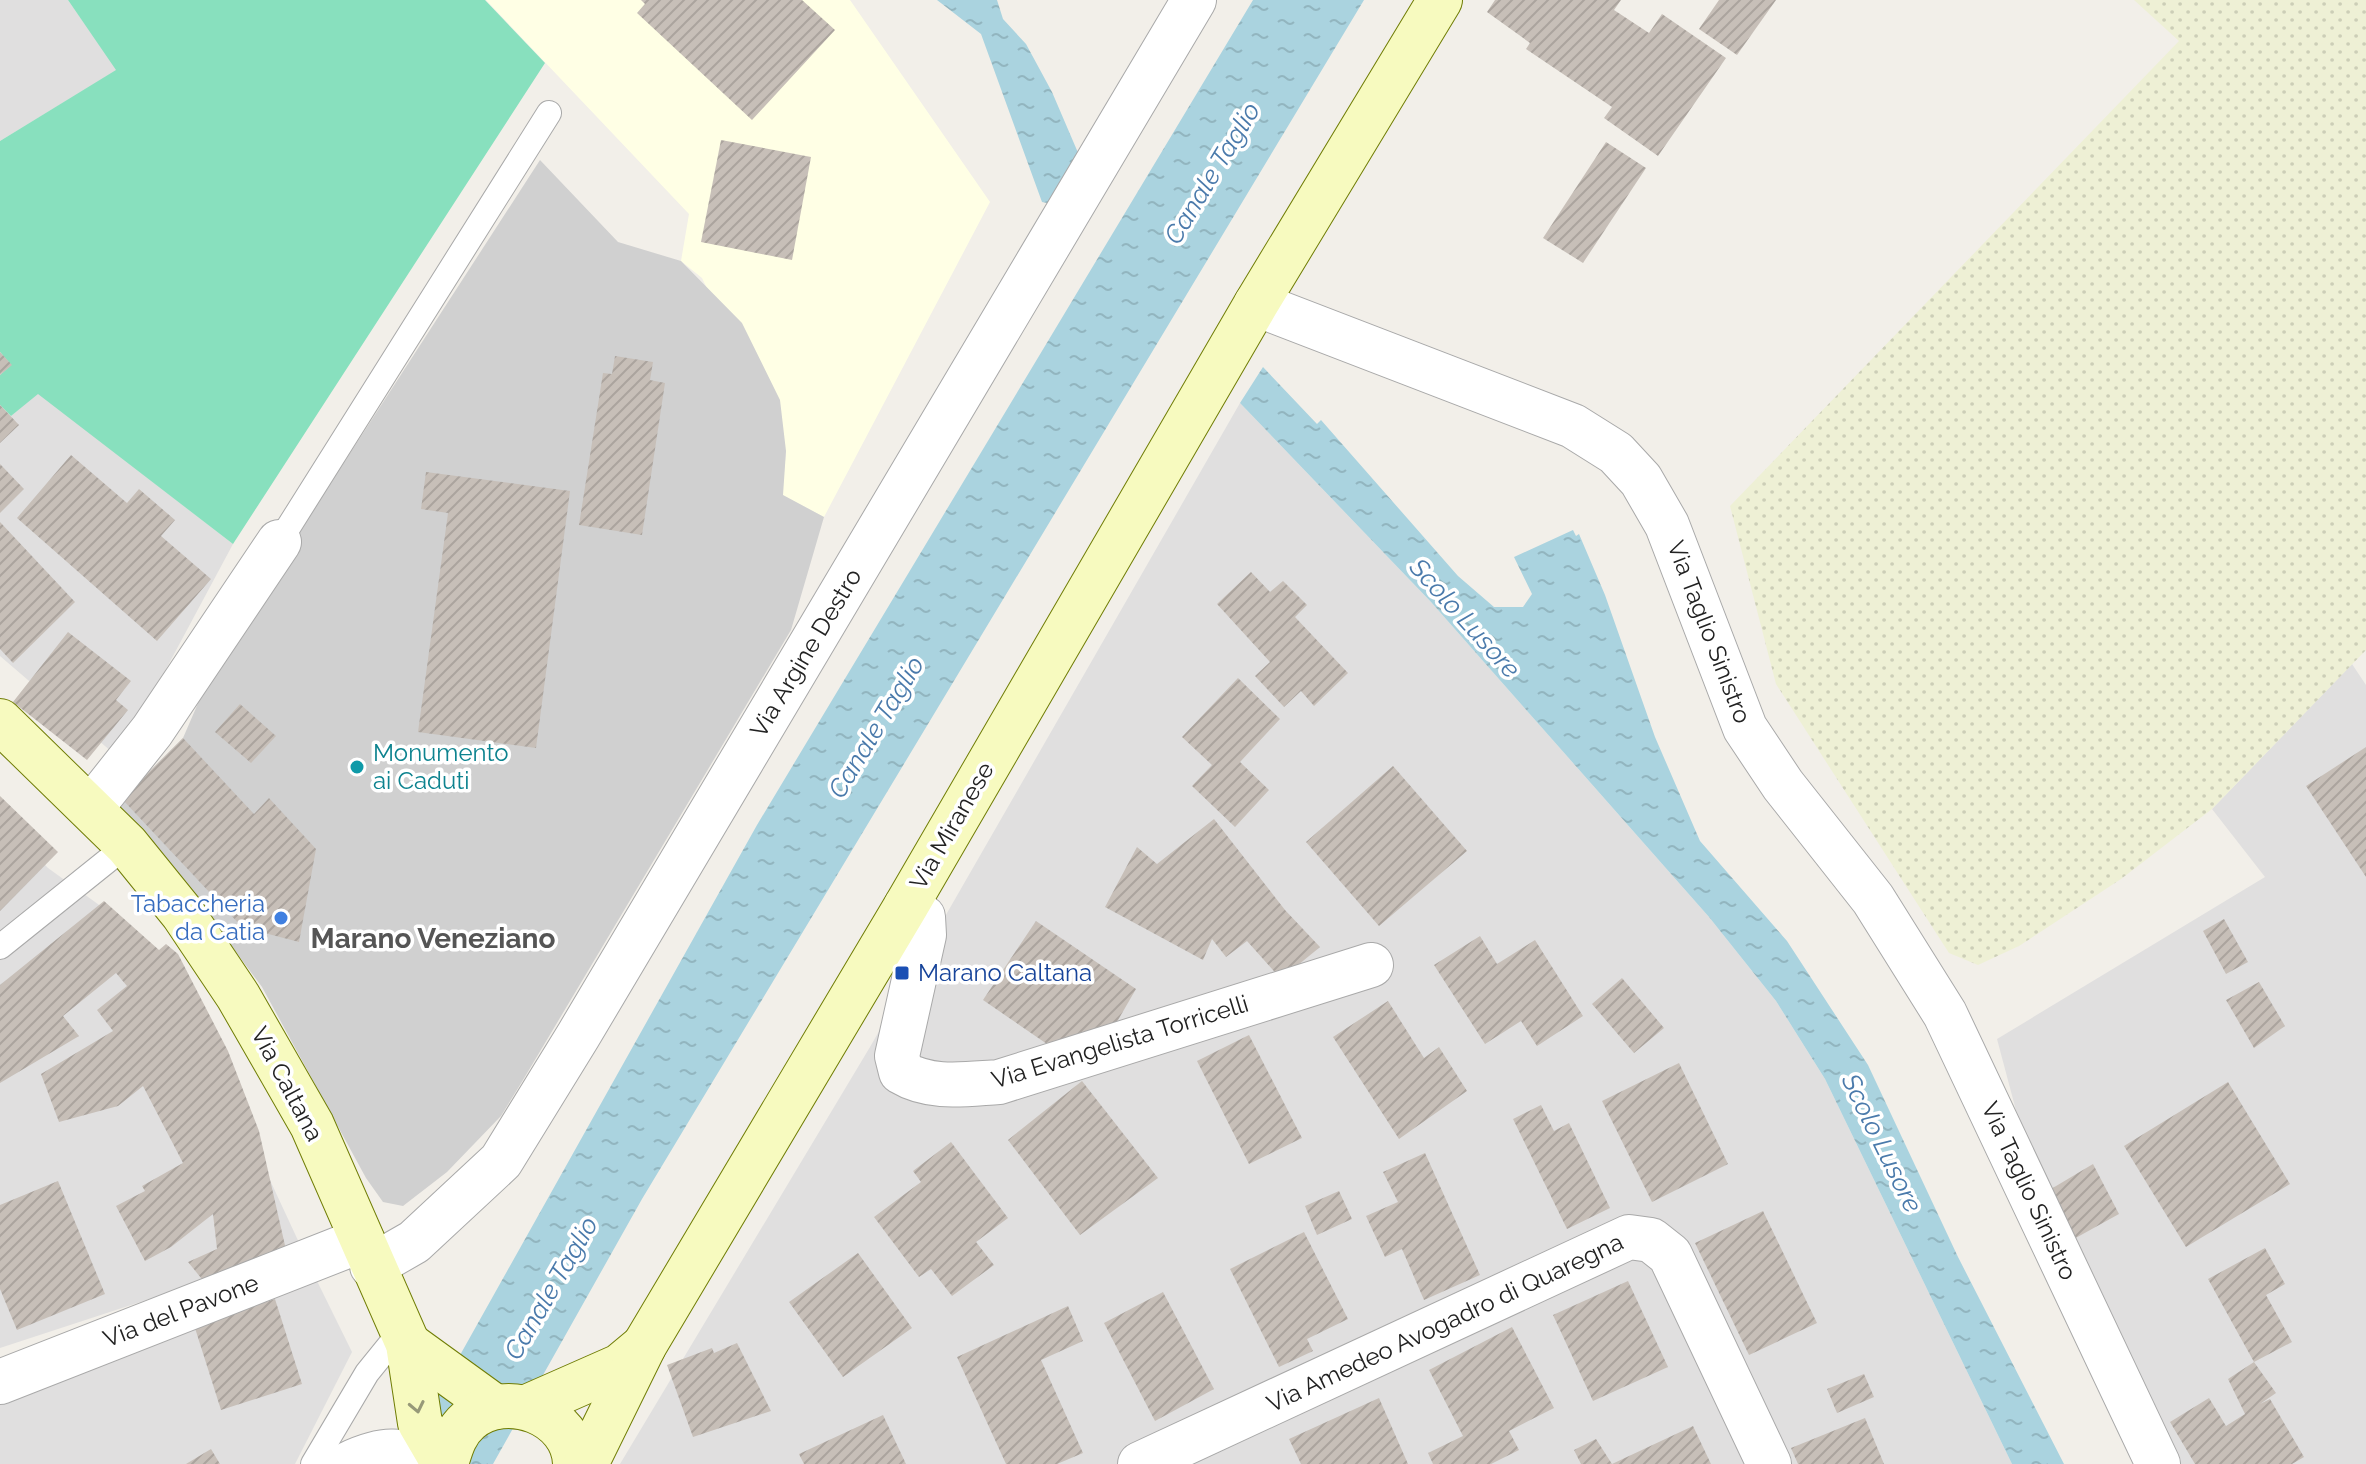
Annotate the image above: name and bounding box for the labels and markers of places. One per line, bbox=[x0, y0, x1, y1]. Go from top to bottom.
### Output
place label: Monumento ai Caduti bbox=[373, 738, 509, 795]
marker: Monumento ai Caduti bbox=[348, 758, 366, 776]
place label: Tabaccheria da Catia bbox=[131, 889, 265, 946]
marker: Tabaccheria da Catia bbox=[272, 909, 290, 927]
place label: Marano Caltana bbox=[918, 958, 1092, 987]
marker: Marano Caltana bbox=[893, 964, 911, 982]

